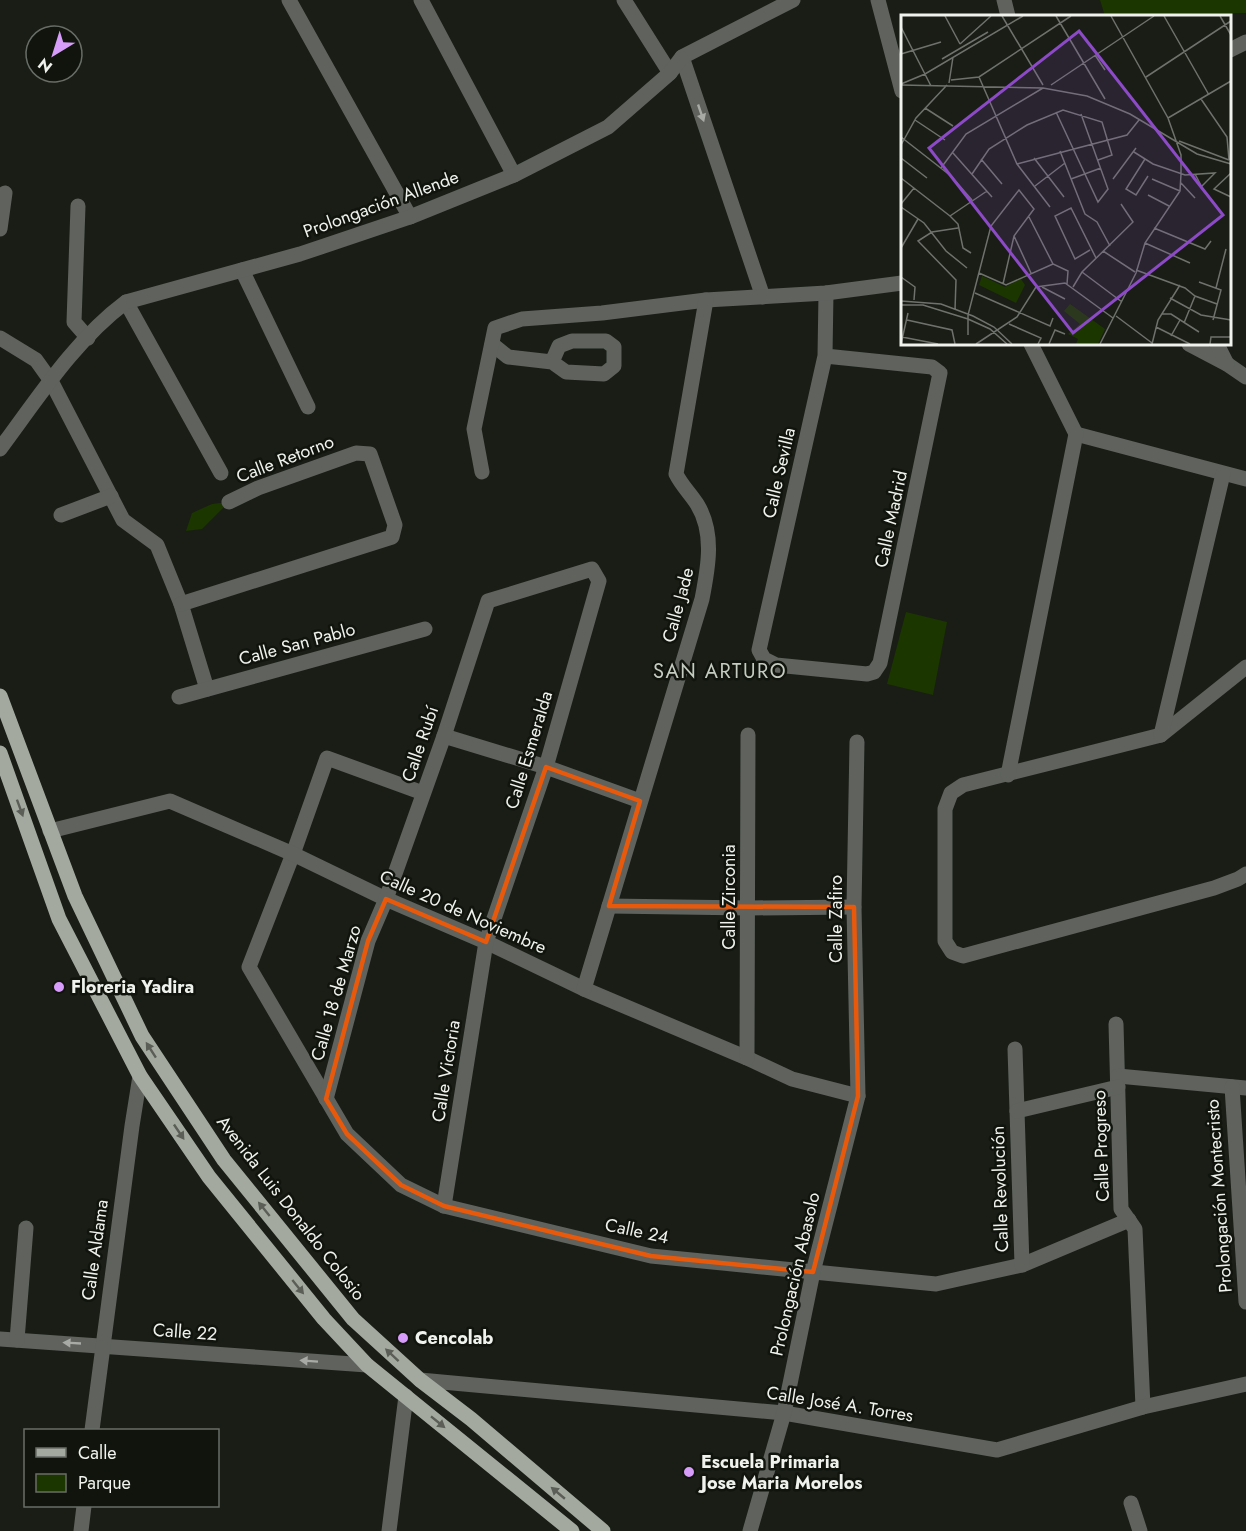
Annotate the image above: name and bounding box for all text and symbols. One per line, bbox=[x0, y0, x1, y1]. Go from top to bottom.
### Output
inset map bbox=[901, 15, 1231, 345]
north arrow bbox=[24, 24, 84, 84]
text: N bbox=[33, 52, 57, 78]
one-way arrow bbox=[697, 104, 706, 122]
street label: Prolongación Allende bbox=[300, 164, 462, 244]
street label: Calle Sevilla bbox=[756, 425, 802, 521]
street label: Calle Retorno bbox=[232, 428, 338, 490]
street label: Calle Madrid bbox=[868, 468, 914, 570]
street label: Calle Jade bbox=[656, 565, 700, 645]
street label: Calle San Pablo bbox=[236, 616, 358, 672]
district label: SAN ARTURO bbox=[653, 657, 787, 686]
street label: Calle Esmeralda bbox=[499, 688, 559, 812]
street label: Calle Rubí bbox=[395, 701, 445, 785]
one-way arrow bbox=[15, 799, 25, 817]
street label: Calle Zirconia bbox=[716, 844, 742, 950]
street label: Calle 20 de Noviembre bbox=[375, 863, 551, 961]
street label: Calle Zafiro bbox=[823, 875, 849, 963]
street label: Calle 18 de Marzo bbox=[304, 922, 368, 1064]
place label: Floreria Yadira bbox=[71, 974, 194, 1000]
marker: Floreria Yadira bbox=[52, 980, 66, 994]
street label: Calle Victoria bbox=[425, 1018, 467, 1124]
one-way arrow bbox=[146, 1042, 157, 1058]
street label: Calle Progreso bbox=[1086, 1090, 1116, 1202]
street label: Prolongación Montecristo bbox=[1199, 1098, 1239, 1294]
street label: Avenida Luis Donaldo Colosio bbox=[210, 1110, 372, 1306]
one-way arrow bbox=[173, 1124, 185, 1140]
street label: Calle Revolución bbox=[985, 1125, 1015, 1253]
street label: Prolongación Abasolo bbox=[764, 1189, 827, 1358]
street label: Calle Aldama bbox=[75, 1198, 115, 1302]
one-way arrow bbox=[257, 1201, 270, 1217]
street label: Calle 24 bbox=[603, 1212, 671, 1250]
one-way arrow bbox=[291, 1279, 304, 1294]
street label: Calle 22 bbox=[152, 1317, 218, 1347]
place label: Cencolab bbox=[415, 1325, 493, 1351]
marker: Cencolab bbox=[396, 1331, 410, 1345]
one-way arrow bbox=[63, 1339, 82, 1348]
one-way arrow bbox=[385, 1348, 400, 1362]
one-way arrow bbox=[299, 1356, 318, 1365]
street label: Calle José A. Torres bbox=[765, 1380, 915, 1428]
one-way arrow bbox=[430, 1415, 445, 1427]
legend bbox=[24, 1429, 219, 1507]
text: Calle bbox=[78, 1440, 117, 1466]
place label: Escuela Primaria Jose Maria Morelos bbox=[698, 1449, 862, 1496]
marker: Escuela Primaria Jose Maria Morelos bbox=[682, 1465, 696, 1479]
text: Parque bbox=[78, 1470, 131, 1496]
one-way arrow bbox=[551, 1487, 566, 1500]

